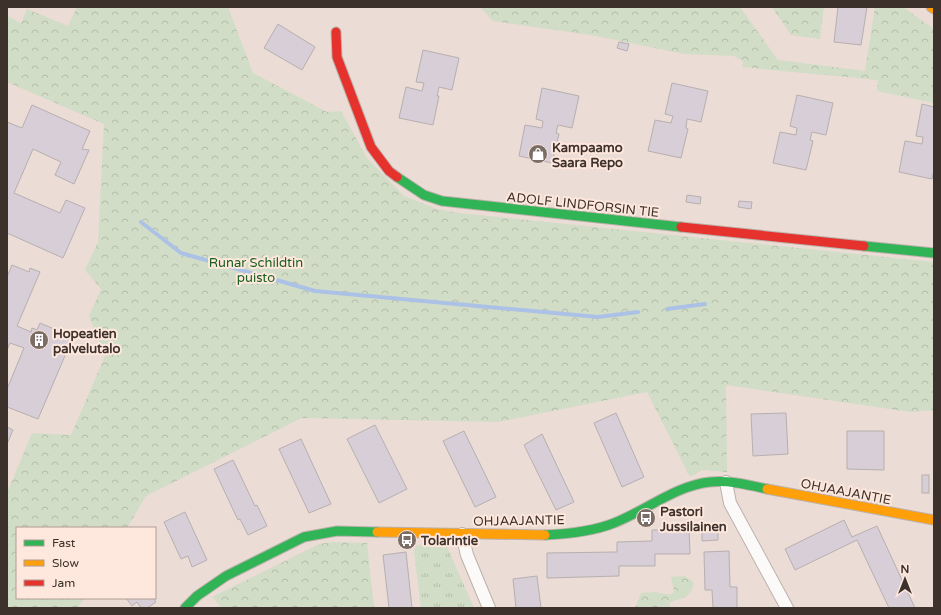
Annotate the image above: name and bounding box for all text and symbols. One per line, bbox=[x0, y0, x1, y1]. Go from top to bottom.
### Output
place label: Kampaamo Saara Repo bbox=[552, 140, 623, 171]
shop icon: Kampaamo Saara Repo bbox=[527, 143, 549, 165]
street label: ADOLF LINDFORSIN TIE bbox=[506, 189, 660, 221]
park label: Runar Schildtin puisto bbox=[209, 255, 303, 286]
place label: Hopeatien palvelutalo bbox=[53, 326, 121, 357]
building icon: Hopeatien palvelutalo bbox=[28, 329, 50, 351]
street label: OHJAAJANTIE bbox=[799, 475, 892, 509]
place label: Pastori Jussilainen bbox=[659, 504, 727, 535]
bus stop icon: Pastori Jussilainen bbox=[635, 507, 657, 529]
street label: OHJAAJANTIE bbox=[473, 512, 565, 530]
legend bbox=[16, 527, 156, 599]
bus stop icon: Tolarintie bbox=[396, 529, 418, 551]
place label: Tolarintie bbox=[420, 533, 479, 549]
text: Fast bbox=[52, 536, 76, 550]
text: Slow bbox=[52, 556, 79, 570]
north arrow bbox=[885, 559, 925, 599]
text: N bbox=[901, 563, 909, 576]
text: Jam bbox=[52, 576, 75, 590]

